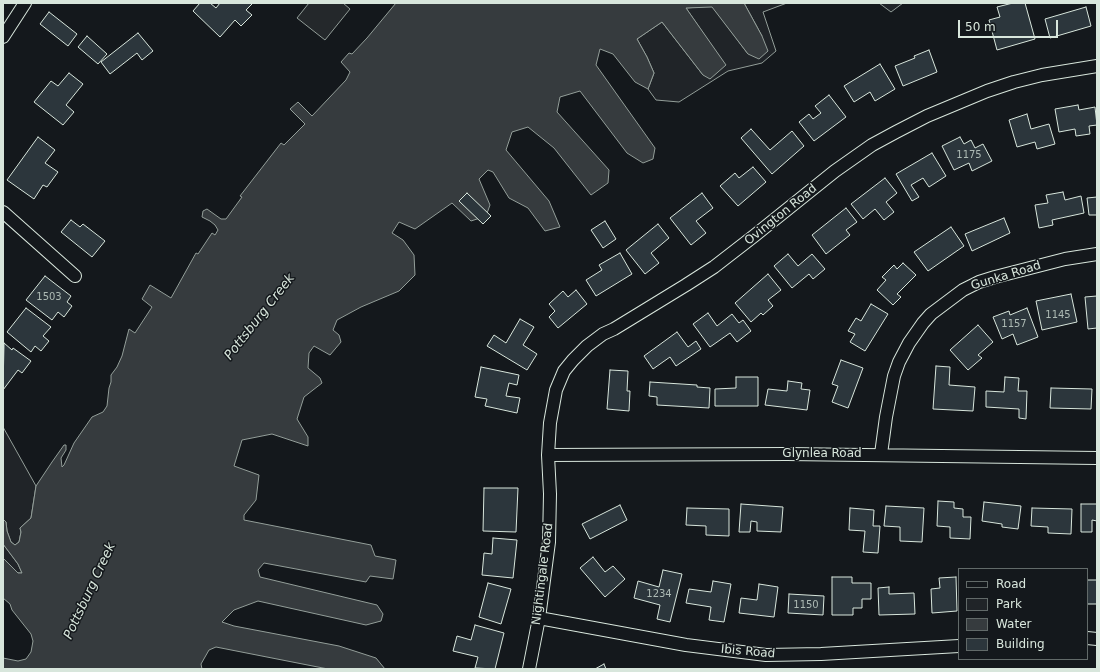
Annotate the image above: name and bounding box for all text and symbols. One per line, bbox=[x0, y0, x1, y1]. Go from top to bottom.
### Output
scale bar bbox=[960, 12, 1060, 38]
text: 50 m bbox=[965, 20, 996, 34]
house number: 1175 bbox=[956, 149, 982, 161]
street label: Ovington Road bbox=[742, 181, 820, 249]
street label: Gunka Road bbox=[969, 259, 1043, 293]
water label: Pottsburg Creek bbox=[222, 271, 298, 363]
house number: 1503 bbox=[36, 291, 62, 303]
house number: 1145 bbox=[1045, 309, 1071, 321]
house number: 1157 bbox=[1001, 318, 1027, 330]
street label: Glynlea Road bbox=[782, 447, 862, 461]
street label: Nightingale Road bbox=[530, 522, 556, 626]
water label: Pottsburg Creek bbox=[61, 540, 119, 642]
legend bbox=[958, 568, 1088, 660]
text: Road bbox=[996, 577, 1026, 591]
house number: 1234 bbox=[646, 588, 672, 600]
text: Park bbox=[996, 597, 1022, 611]
house number: 1150 bbox=[793, 599, 819, 611]
text: Water bbox=[996, 617, 1031, 631]
text: Building bbox=[996, 637, 1045, 651]
street label: Ibis Road bbox=[720, 642, 776, 662]

